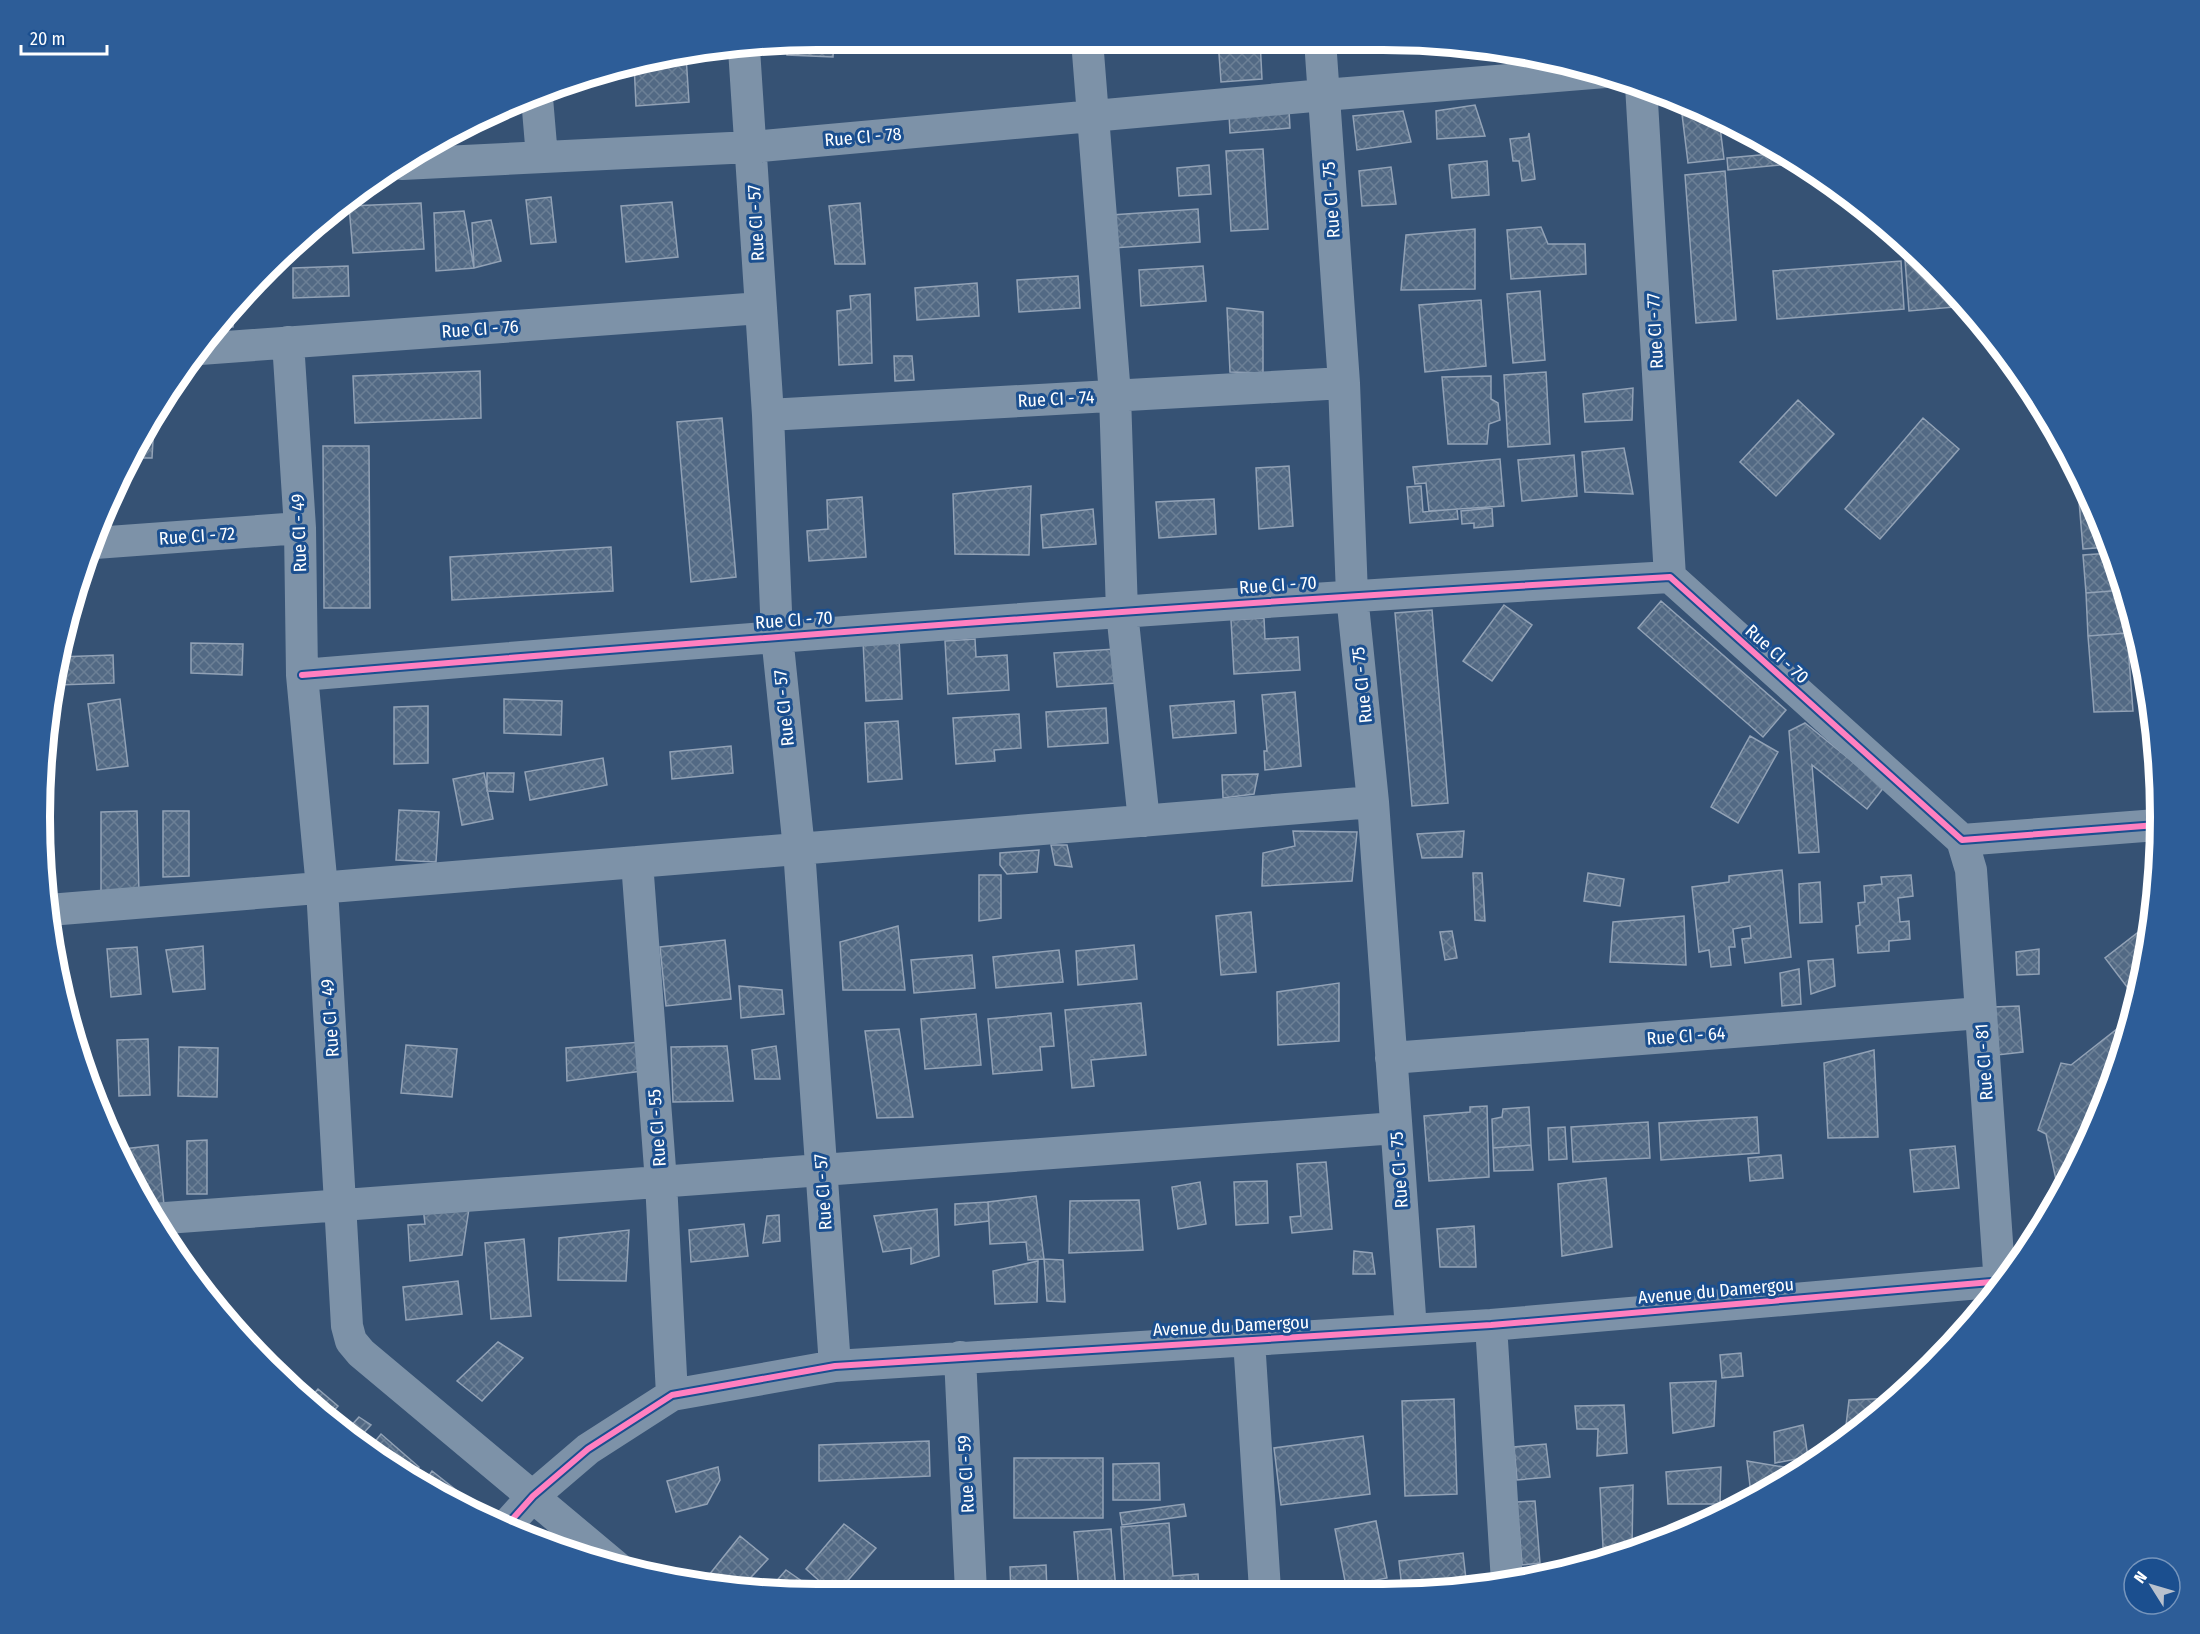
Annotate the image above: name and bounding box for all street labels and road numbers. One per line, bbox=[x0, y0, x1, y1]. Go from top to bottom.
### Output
street label: Rue CI - 78 bbox=[824, 123, 902, 151]
street label: Rue CI - 75 bbox=[1317, 161, 1345, 239]
street label: Rue CI - 57 bbox=[743, 184, 769, 262]
street label: Rue CI - 77 bbox=[1642, 292, 1668, 370]
street label: Rue CI - 76 bbox=[441, 315, 519, 343]
street label: Rue CI - 74 bbox=[1017, 386, 1095, 412]
street label: Rue CI - 49 bbox=[287, 493, 311, 573]
street label: Rue CI - 72 bbox=[158, 522, 236, 550]
street label: Rue CI - 70 bbox=[1238, 571, 1318, 599]
street label: Rue CI - 70 bbox=[754, 606, 834, 634]
street label: Rue CI - 70 bbox=[1741, 620, 1813, 688]
street label: Rue CI - 75 bbox=[1347, 646, 1377, 724]
street label: Rue CI - 57 bbox=[769, 669, 799, 747]
street label: Rue CI - 49 bbox=[316, 978, 344, 1058]
street label: Rue CI - 64 bbox=[1646, 1022, 1726, 1050]
street label: Rue CI - 81 bbox=[1970, 1023, 1998, 1101]
street label: Rue CI - 55 bbox=[643, 1088, 671, 1168]
street label: Rue CI - 75 bbox=[1385, 1131, 1413, 1209]
street label: Rue CI - 57 bbox=[809, 1153, 837, 1231]
street label: Avenue du Damergou bbox=[1637, 1273, 1795, 1309]
street label: Avenue du Damergou bbox=[1152, 1311, 1310, 1341]
street label: Rue CI - 59 bbox=[953, 1434, 979, 1514]

